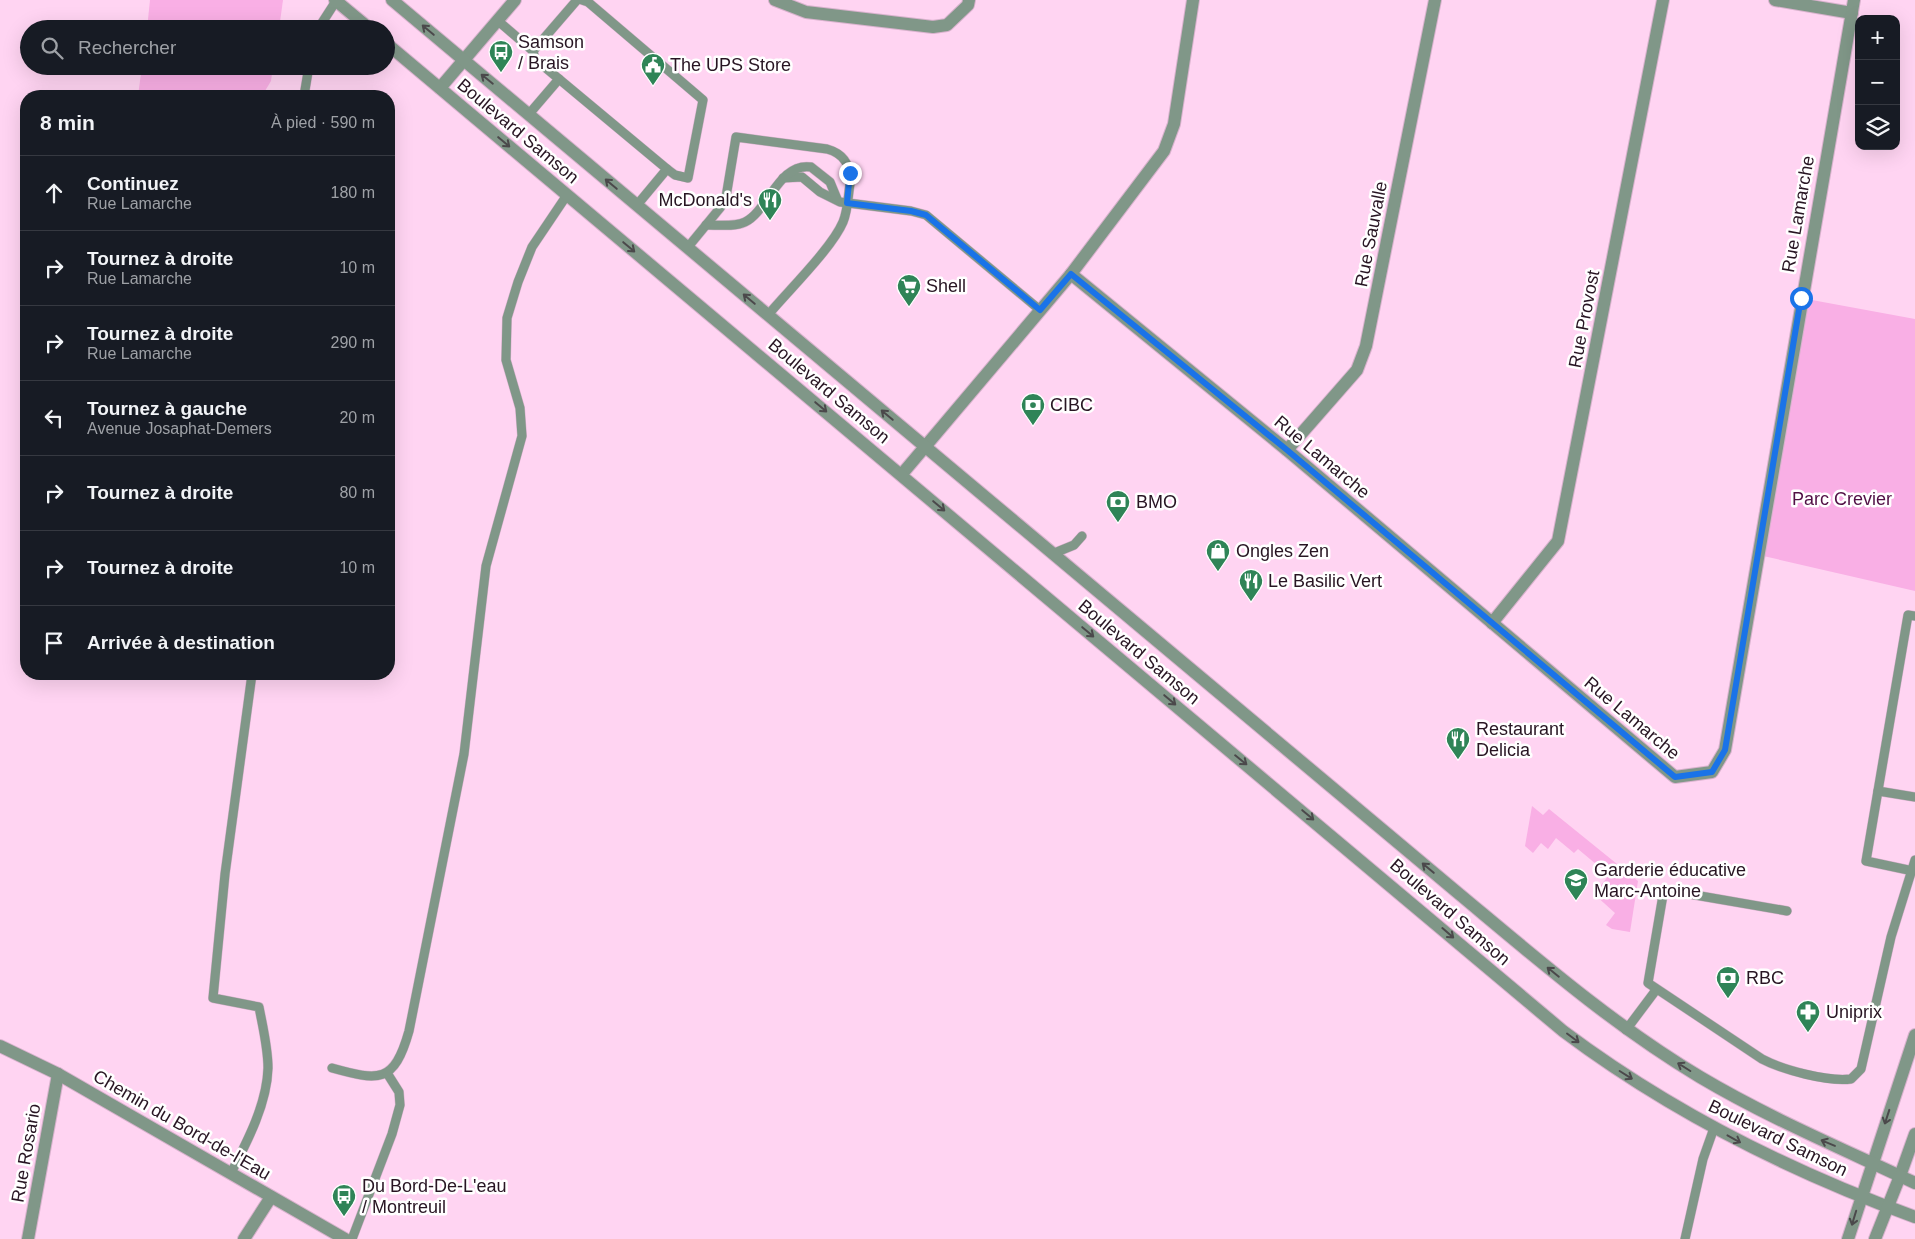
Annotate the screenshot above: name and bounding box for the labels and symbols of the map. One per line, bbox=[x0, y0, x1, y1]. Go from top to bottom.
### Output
one-way arrow bbox=[422, 24, 435, 35]
place label: Samson / Brais bbox=[518, 32, 584, 73]
bus stop icon: Samson / Brais bbox=[488, 39, 514, 73]
public building icon: The UPS Store bbox=[640, 52, 666, 86]
place label: The UPS Store bbox=[670, 55, 791, 75]
street label: Boulevard Samson bbox=[453, 74, 583, 188]
one-way arrow bbox=[480, 74, 493, 85]
one-way arrow bbox=[498, 137, 511, 148]
street label: Rue Lamarche bbox=[1778, 154, 1818, 274]
route end bbox=[839, 162, 862, 185]
one-way arrow bbox=[605, 178, 618, 189]
street label: Rue Sauvalle bbox=[1351, 180, 1391, 288]
restaurant icon: McDonald's bbox=[757, 187, 783, 221]
place label: McDonald's bbox=[659, 190, 752, 210]
one-way arrow bbox=[622, 241, 635, 252]
street label: Rue Provost bbox=[1565, 268, 1603, 370]
supermarket icon: Shell bbox=[896, 273, 922, 307]
place label: Shell bbox=[926, 276, 966, 296]
route start bbox=[1790, 287, 1813, 310]
one-way arrow bbox=[743, 293, 756, 305]
street label: Boulevard Samson bbox=[764, 334, 894, 448]
bank icon: CIBC bbox=[1020, 392, 1046, 426]
place label: CIBC bbox=[1050, 395, 1093, 415]
one-way arrow bbox=[815, 401, 828, 413]
one-way arrow bbox=[881, 410, 894, 421]
street label: Rue Lamarche bbox=[1270, 411, 1374, 503]
bank icon: BMO bbox=[1105, 489, 1131, 523]
park label: Parc Crevier bbox=[1792, 489, 1892, 509]
place label: BMO bbox=[1136, 492, 1177, 512]
one-way arrow bbox=[932, 500, 945, 511]
shop icon: Ongles Zen bbox=[1205, 538, 1231, 572]
place label: Ongles Zen bbox=[1236, 541, 1329, 561]
restaurant icon: Le Basilic Vert bbox=[1238, 568, 1264, 602]
place label: Le Basilic Vert bbox=[1268, 571, 1382, 591]
street label: Boulevard Samson bbox=[1074, 595, 1204, 709]
one-way arrow bbox=[1081, 626, 1094, 637]
street label: Rue Lamarche bbox=[1580, 672, 1684, 764]
one-way arrow bbox=[1163, 695, 1176, 706]
place label: Restaurant Delicia bbox=[1476, 719, 1564, 760]
restaurant icon: Restaurant Delicia bbox=[1445, 726, 1471, 760]
one-way arrow bbox=[1235, 754, 1248, 765]
one-way arrow bbox=[1302, 810, 1315, 821]
street label: Boulevard Samson bbox=[1386, 855, 1514, 969]
place label: Garderie éducative Marc-Antoine bbox=[1594, 860, 1746, 901]
one-way arrow bbox=[1422, 863, 1435, 874]
school or university icon: Garderie éducative Marc-Antoine bbox=[1563, 867, 1589, 901]
one-way arrow bbox=[1442, 928, 1455, 939]
bank icon: RBC bbox=[1715, 965, 1741, 999]
one-way arrow bbox=[1547, 967, 1560, 978]
place label: RBC bbox=[1746, 968, 1784, 988]
pharmacy icon: Uniprix bbox=[1795, 999, 1821, 1033]
place label: Uniprix bbox=[1826, 1002, 1882, 1022]
one-way arrow bbox=[1566, 1033, 1580, 1043]
one-way arrow bbox=[1678, 1062, 1692, 1072]
street label: Chemin du Bord-de-l'Eau bbox=[90, 1066, 274, 1184]
one-way arrow bbox=[1619, 1069, 1633, 1080]
street label: Boulevard Samson bbox=[1705, 1096, 1851, 1180]
street label: Rue Rosario bbox=[7, 1102, 45, 1204]
one-way arrow bbox=[1882, 1109, 1891, 1124]
one-way arrow bbox=[1726, 1135, 1741, 1144]
one-way arrow bbox=[1821, 1137, 1836, 1147]
place label: Du Bord-De-L'eau / Montreuil bbox=[362, 1176, 507, 1217]
bus stop icon: Du Bord-De-L'eau / Montreuil bbox=[331, 1183, 357, 1217]
one-way arrow bbox=[1849, 1209, 1859, 1225]

